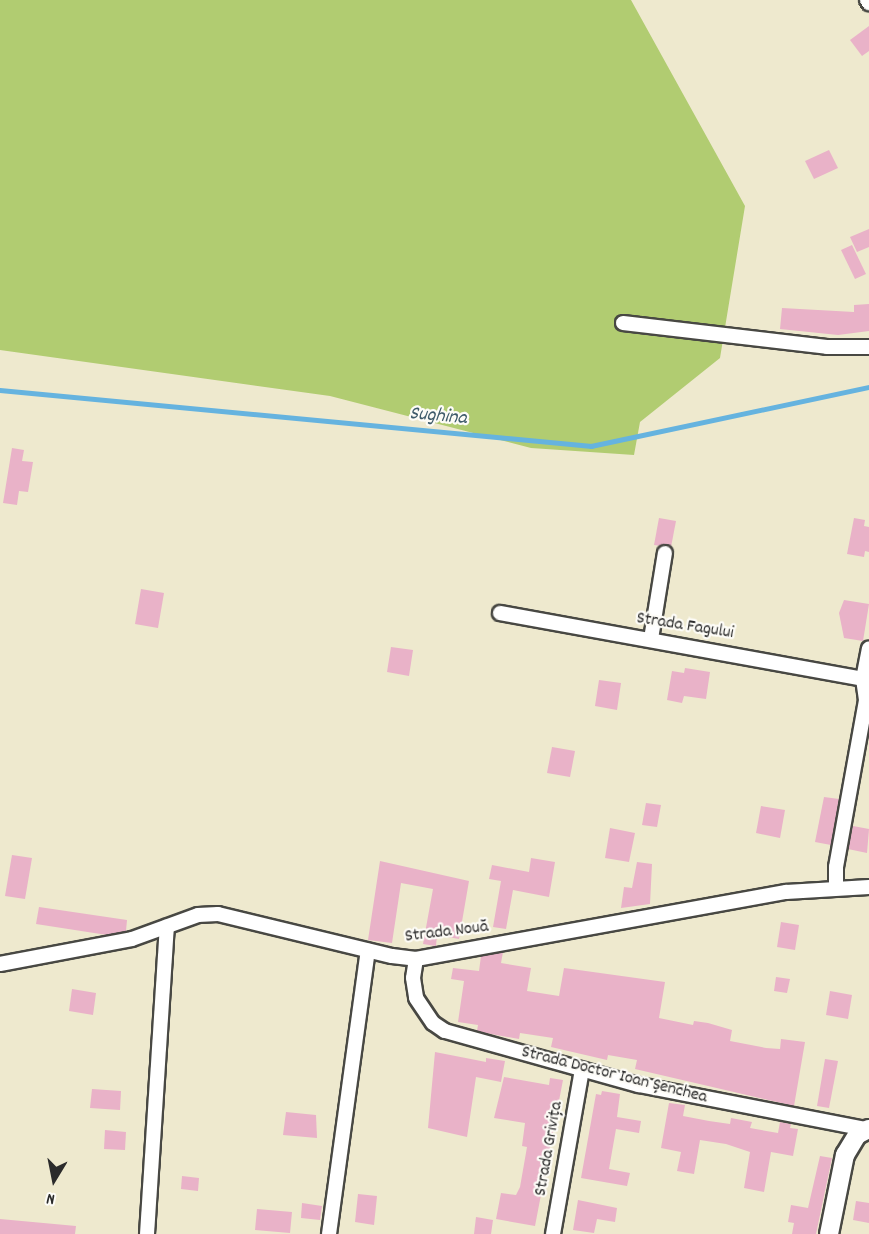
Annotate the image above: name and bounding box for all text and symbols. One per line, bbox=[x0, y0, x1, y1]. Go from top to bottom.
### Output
water label: Sughina bbox=[408, 403, 468, 431]
street label: Strada Fagului bbox=[635, 609, 735, 645]
street label: Strada Nouă bbox=[404, 917, 490, 949]
street label: Strada Doctor Ioan Șenchea bbox=[519, 1042, 709, 1110]
street label: Strada Grivița bbox=[531, 1100, 569, 1198]
north arrow bbox=[24, 1150, 84, 1210]
text: N bbox=[45, 1186, 57, 1210]

